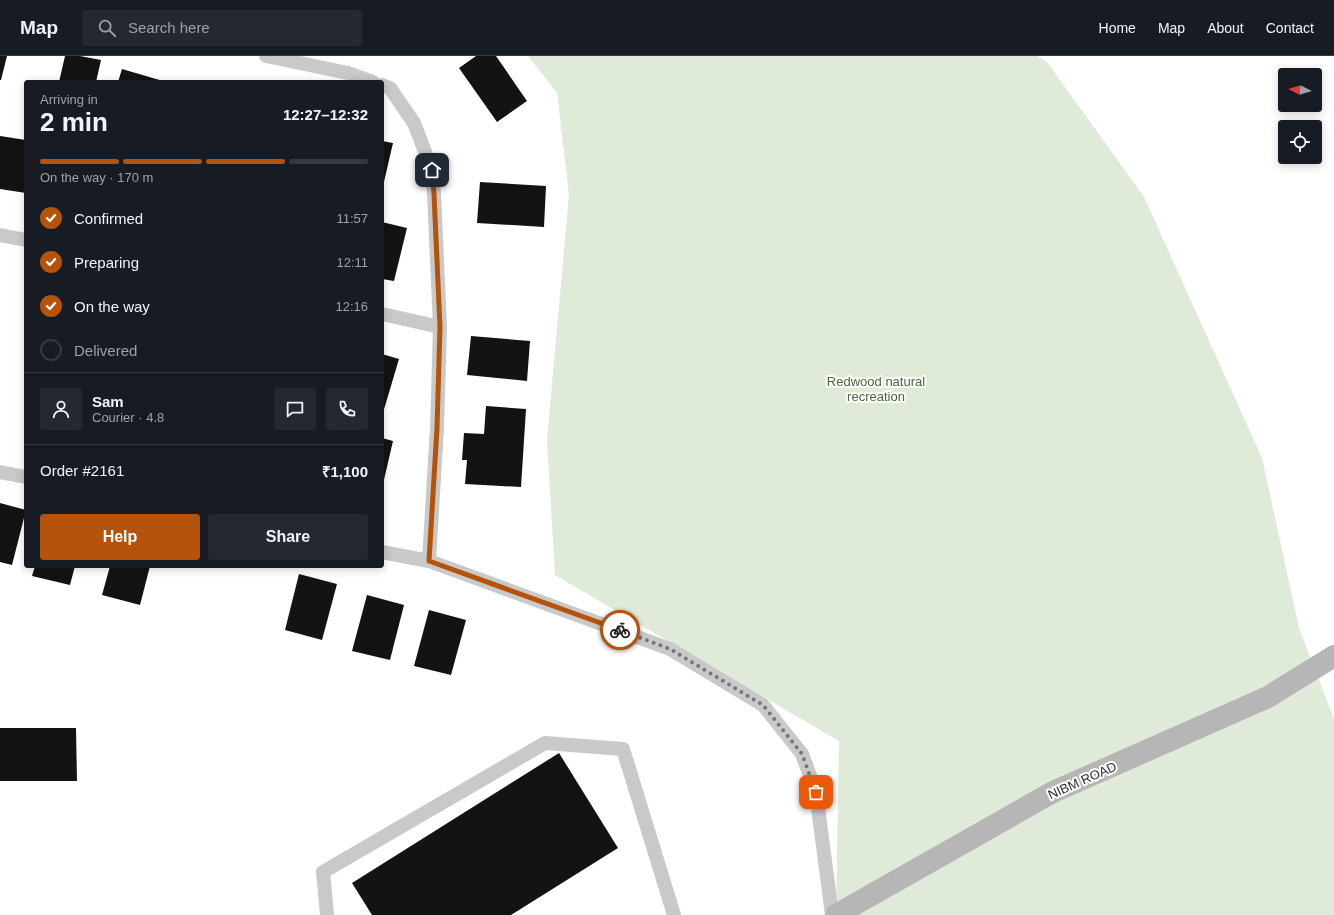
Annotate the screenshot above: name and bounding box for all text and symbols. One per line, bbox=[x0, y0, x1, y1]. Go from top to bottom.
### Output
search box bbox=[82, 10, 362, 46]
text: Map bbox=[20, 17, 58, 38]
icon: search bbox=[96, 17, 118, 39]
text: Search here bbox=[128, 19, 210, 36]
text: Home bbox=[1099, 20, 1136, 36]
text: Map bbox=[1158, 20, 1185, 36]
text: About bbox=[1207, 20, 1244, 36]
text: Contact bbox=[1266, 20, 1314, 36]
north arrow bbox=[1278, 68, 1322, 112]
map controls bbox=[1278, 68, 1322, 164]
text: Arriving in bbox=[40, 92, 98, 107]
text: 12:27–12:32 bbox=[283, 106, 368, 123]
text: 2 min bbox=[40, 107, 108, 137]
button: locate bbox=[1278, 120, 1322, 164]
pin bbox=[415, 153, 449, 187]
icon: home bbox=[421, 159, 443, 181]
text: On the way · 170 m bbox=[40, 170, 153, 185]
icon: check bbox=[40, 207, 62, 229]
text: Confirmed bbox=[74, 210, 143, 227]
text: 11:57 bbox=[336, 211, 368, 226]
icon: check bbox=[40, 251, 62, 273]
text: Preparing bbox=[74, 254, 139, 271]
text: 12:11 bbox=[336, 255, 368, 270]
icon: check bbox=[40, 295, 62, 317]
text: On the way bbox=[74, 298, 150, 315]
text: 12:16 bbox=[335, 299, 368, 314]
text: Delivered bbox=[74, 342, 137, 359]
park label: Redwood natural recreation bbox=[827, 374, 925, 404]
button: person bbox=[40, 388, 82, 430]
button: chat bbox=[274, 388, 316, 430]
button: phone bbox=[326, 388, 368, 430]
text: Sam bbox=[92, 393, 124, 410]
text: Courier · 4.8 bbox=[92, 410, 164, 425]
text: Order #2161 bbox=[40, 462, 124, 479]
text: ₹1,100 bbox=[322, 463, 368, 480]
button: Help bbox=[40, 514, 200, 560]
button: Share bbox=[208, 514, 368, 560]
courier bbox=[600, 610, 640, 650]
icon: bike bbox=[609, 619, 631, 641]
street label: NIBM ROAD bbox=[1046, 759, 1119, 802]
pin bbox=[799, 775, 833, 809]
icon: bag bbox=[805, 781, 827, 803]

